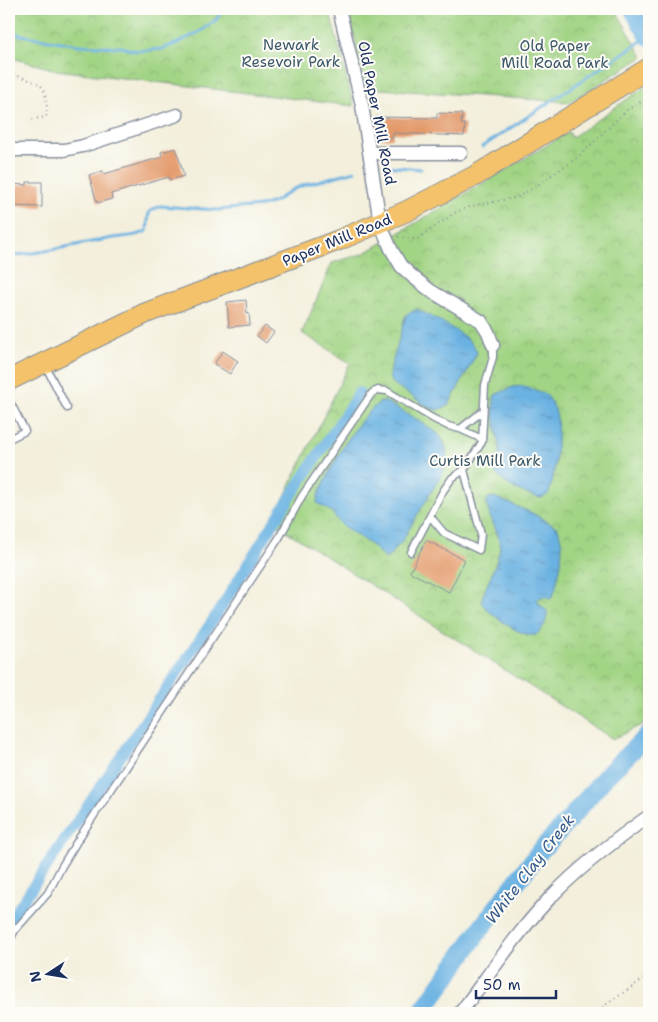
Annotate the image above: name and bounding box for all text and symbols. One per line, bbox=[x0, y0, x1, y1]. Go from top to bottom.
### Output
park label: Newark Resevoir Park bbox=[242, 35, 340, 72]
park label: Old Paper Mill Road Park bbox=[501, 36, 609, 73]
street label: Old Paper Mill Road bbox=[353, 39, 401, 187]
street label: Paper Mill Road bbox=[279, 209, 395, 271]
park label: Curtis Mill Park bbox=[429, 451, 541, 471]
water label: White Clay Creek bbox=[481, 810, 579, 928]
north arrow bbox=[22, 950, 72, 1000]
scale bar bbox=[476, 967, 556, 999]
text: N bbox=[25, 969, 45, 984]
text: 50 m bbox=[483, 975, 521, 995]

